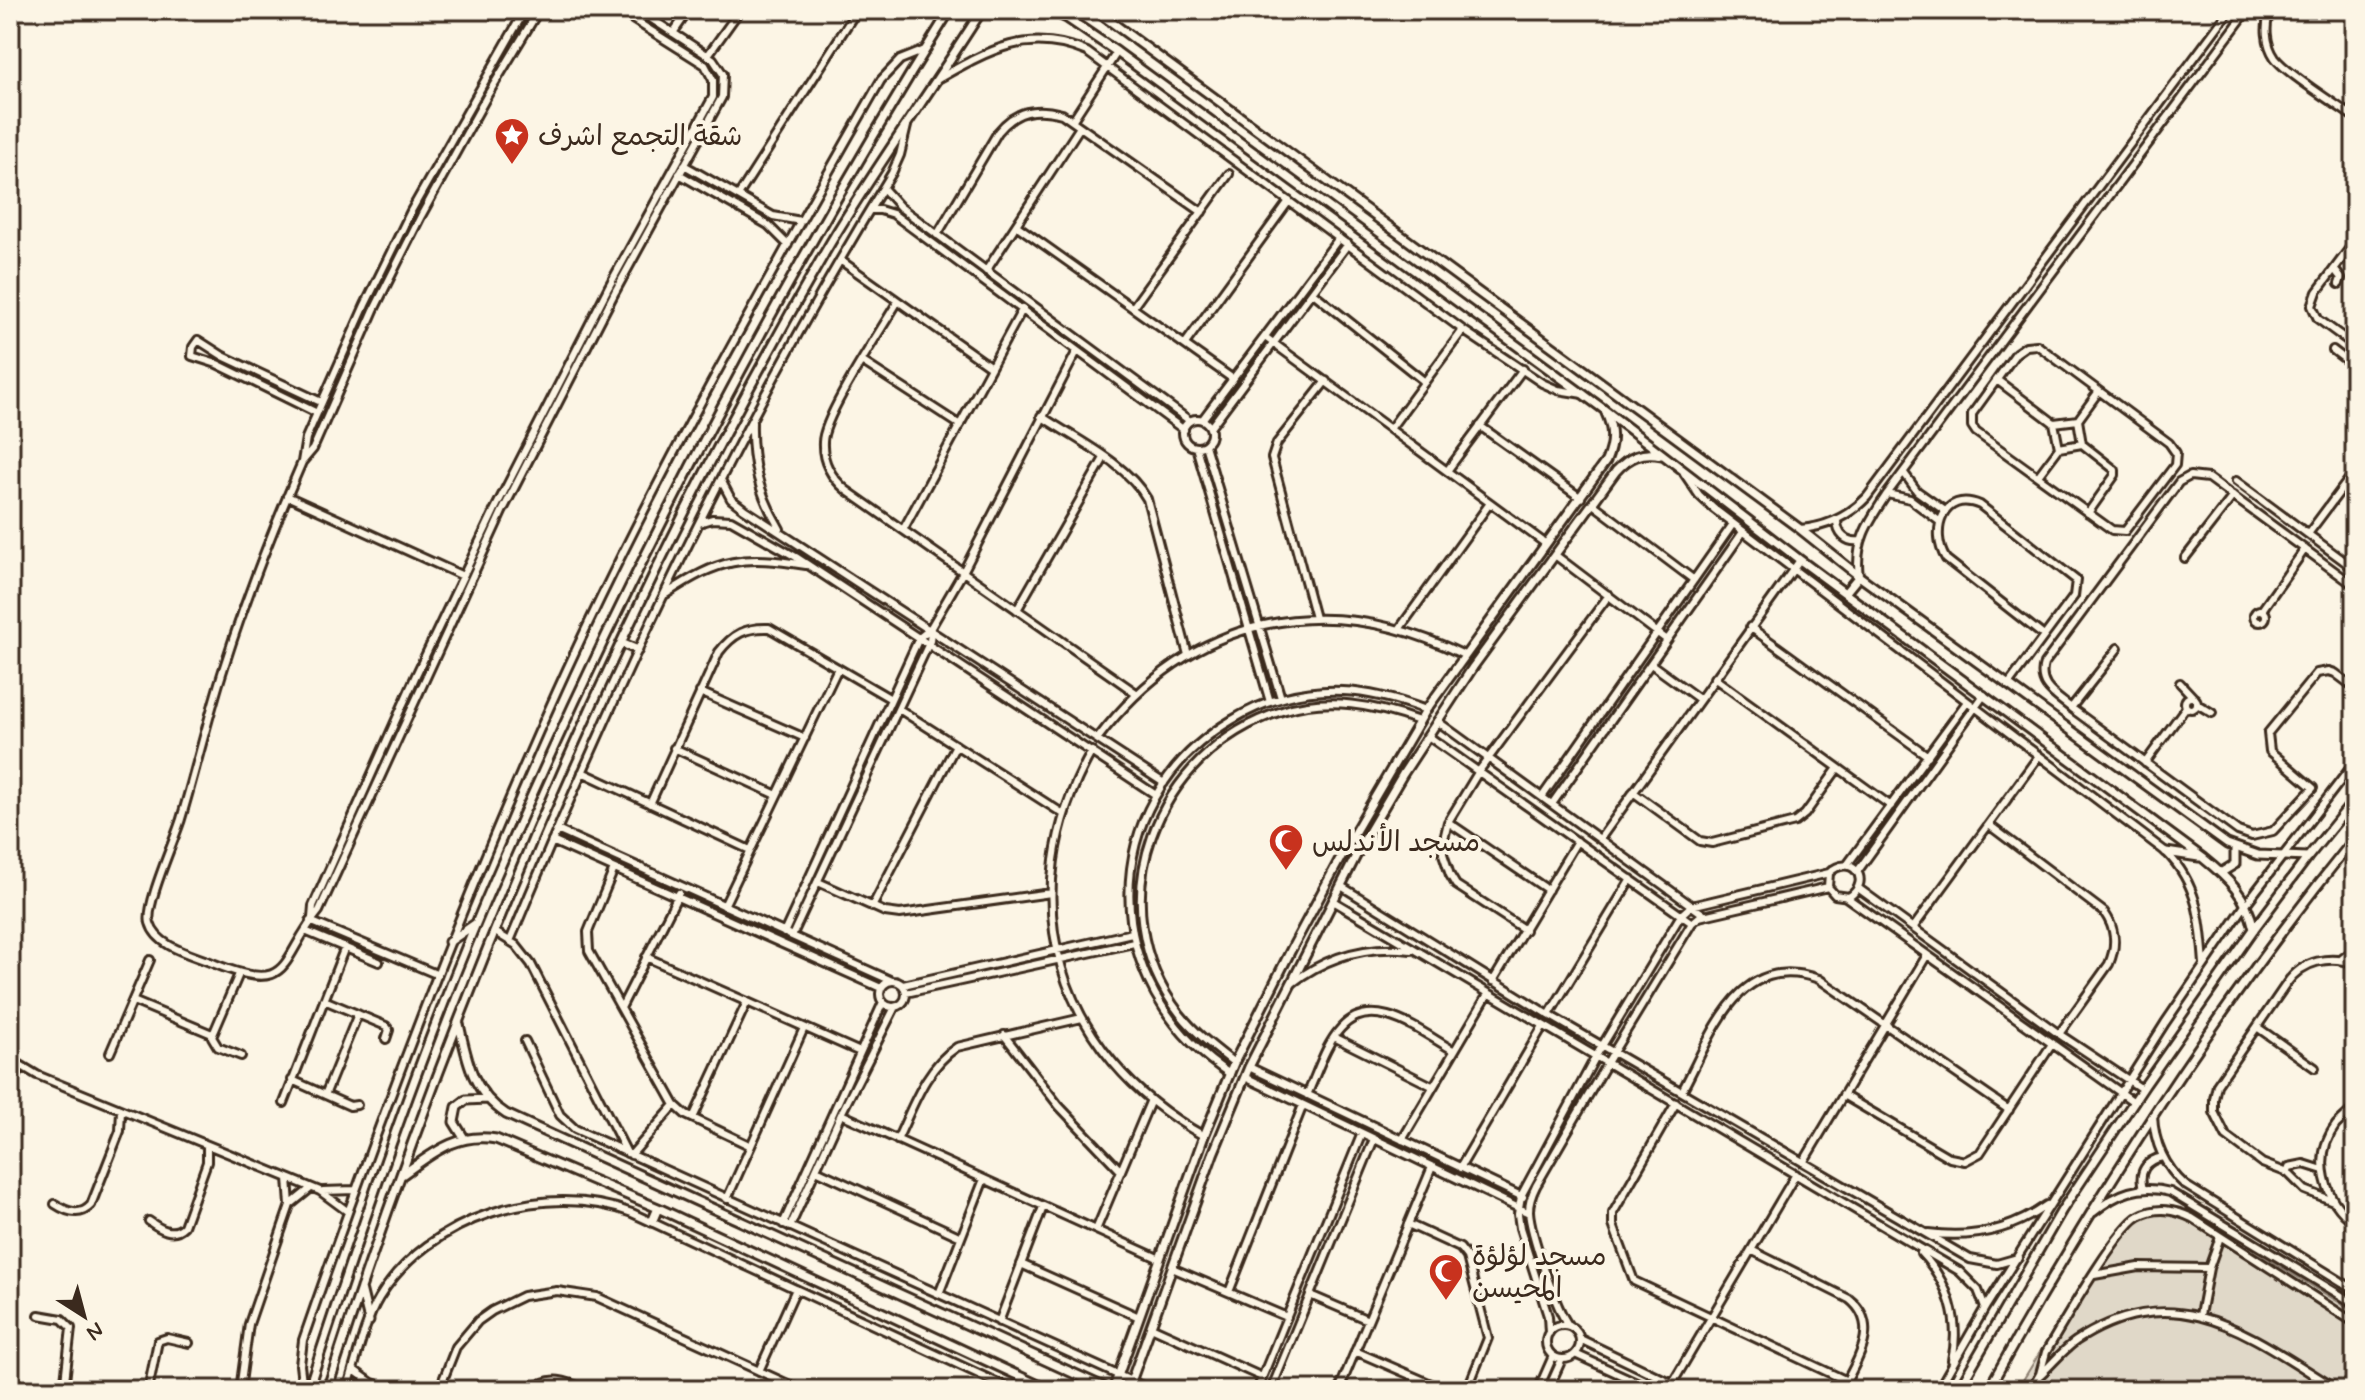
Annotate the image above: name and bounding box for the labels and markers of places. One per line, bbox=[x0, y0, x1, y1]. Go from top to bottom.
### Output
place icon: شقة التجمع اشرف bbox=[493, 116, 531, 166]
place label: شقة التجمع اشرف bbox=[538, 119, 743, 156]
mosque icon: مسجد الأندلس bbox=[1267, 822, 1305, 872]
place label: مسجد الأندلس bbox=[1312, 823, 1480, 862]
place label: مسجد لؤلؤة المحيسن bbox=[1472, 1239, 1607, 1308]
mosque icon: مسجد لؤلؤة المحيسن bbox=[1427, 1252, 1465, 1302]

